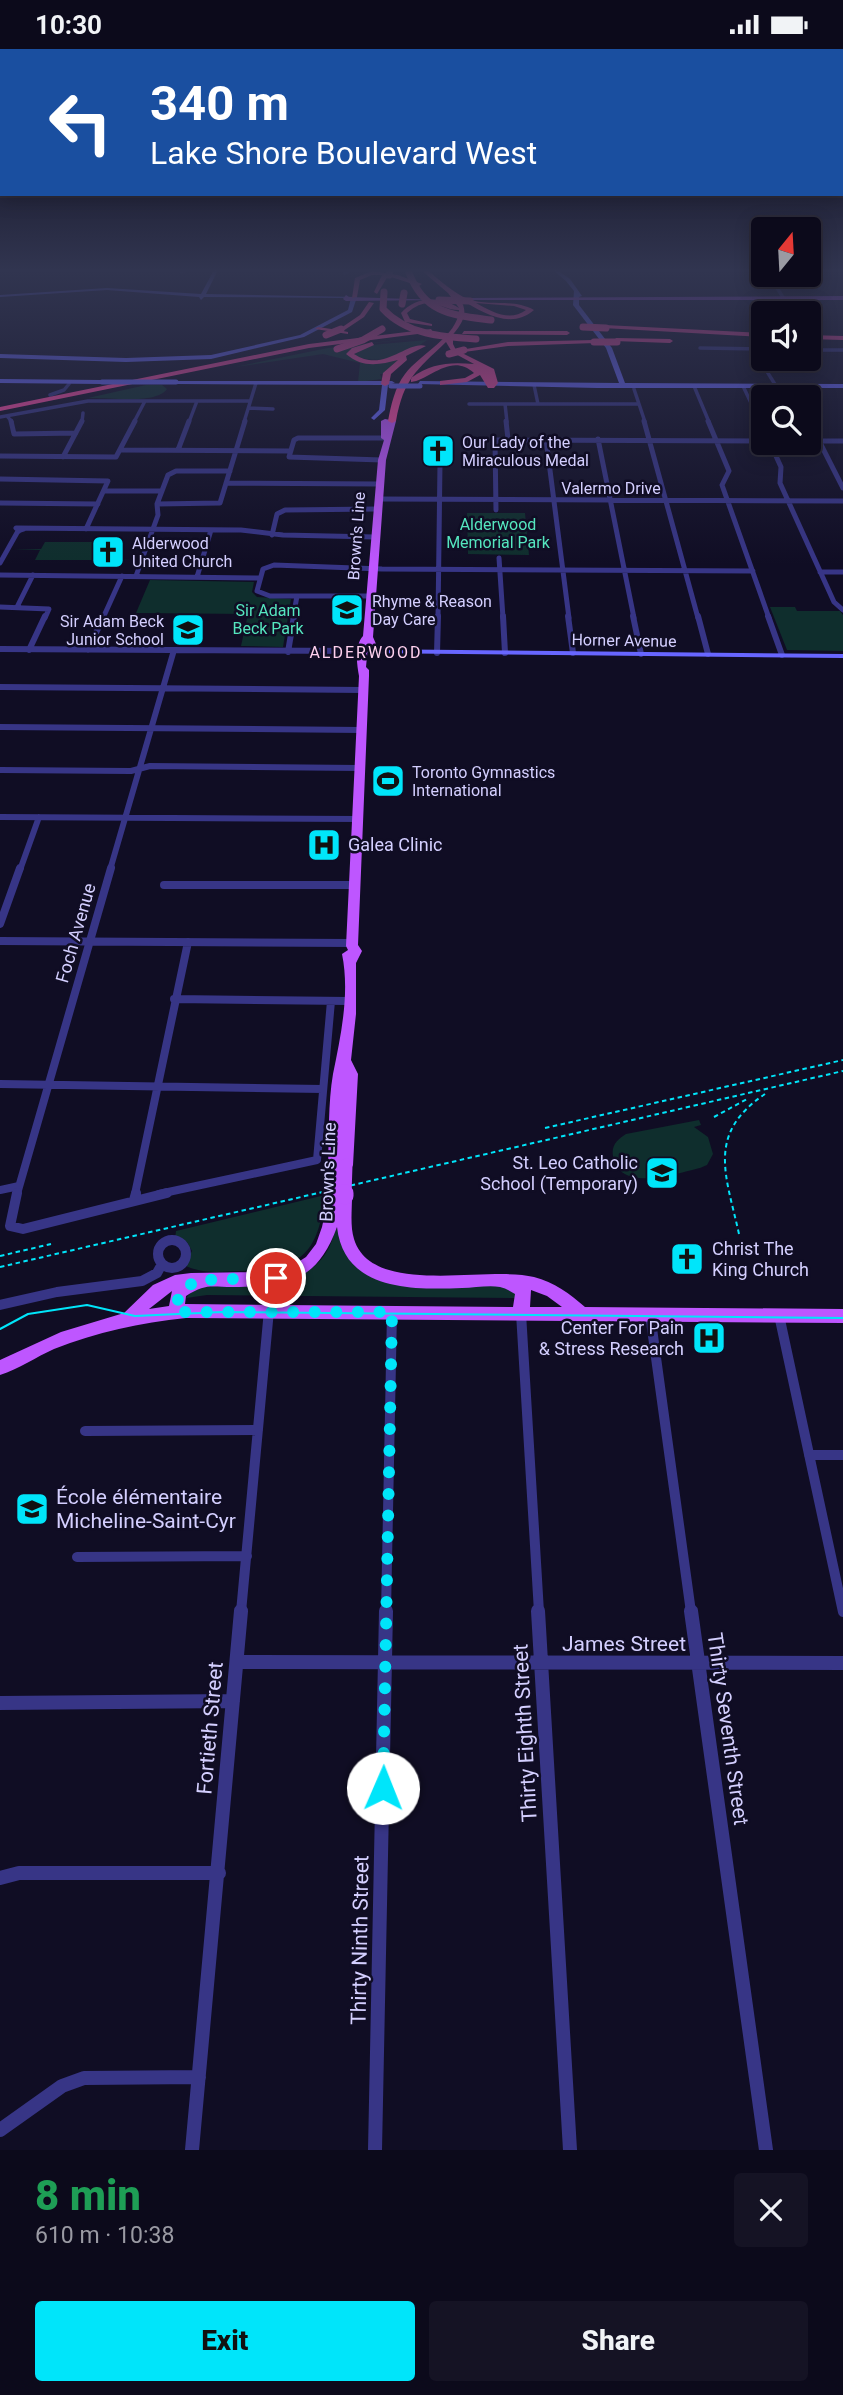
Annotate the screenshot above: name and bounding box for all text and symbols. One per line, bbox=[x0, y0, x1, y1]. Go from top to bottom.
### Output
text: 10:30 bbox=[35, 10, 102, 40]
text: 340 m bbox=[150, 75, 289, 132]
icon: left bbox=[35, 77, 126, 168]
text: Lake Shore Boulevard West bbox=[150, 134, 537, 172]
north arrow bbox=[751, 217, 821, 287]
map controls bbox=[751, 217, 821, 455]
button: sound bbox=[751, 301, 821, 371]
button: search bbox=[751, 385, 821, 455]
church icon: Our Lady of the Miraculous Medal bbox=[419, 432, 457, 470]
place label: Our Lady of the Miraculous Medal bbox=[462, 433, 589, 470]
street label: Valermo Drive bbox=[561, 479, 661, 498]
street label: Brown's Line bbox=[344, 491, 369, 581]
park label: Alderwood Memorial Park bbox=[446, 515, 551, 552]
church icon: Alderwood United Church bbox=[89, 533, 127, 571]
place label: Alderwood United Church bbox=[132, 534, 232, 571]
school or university icon: Rhyme & Reason Day Care bbox=[328, 591, 366, 629]
place label: Rhyme & Reason Day Care bbox=[372, 592, 492, 629]
park label: Sir Adam Beck Park bbox=[232, 601, 304, 638]
school or university icon: Sir Adam Beck Junior School bbox=[169, 611, 207, 649]
place label: Sir Adam Beck Junior School bbox=[60, 612, 165, 649]
street label: Horner Avenue bbox=[571, 630, 677, 651]
district label: ALDERWOOD bbox=[309, 643, 423, 662]
sports icon: Toronto Gymnastics International bbox=[369, 762, 407, 800]
place label: Toronto Gymnastics International bbox=[412, 763, 555, 800]
hospital icon: Galea Clinic bbox=[305, 826, 343, 864]
place label: Galea Clinic bbox=[348, 834, 442, 855]
street label: Foch Avenue bbox=[51, 881, 100, 985]
street label: Brown's Line bbox=[315, 1122, 340, 1222]
place label: St. Leo Catholic School (Temporary) bbox=[480, 1152, 638, 1195]
school or university icon: St. Leo Catholic School (Temporary) bbox=[643, 1154, 681, 1192]
place label: Christ The King Church bbox=[712, 1238, 809, 1280]
church icon: Christ The King Church bbox=[668, 1240, 706, 1278]
pin bbox=[246, 1248, 306, 1308]
icon: arrive bbox=[257, 1259, 295, 1297]
place label: Center For Pain & Stress Research bbox=[539, 1317, 684, 1359]
hospital icon: Center For Pain & Stress Research bbox=[690, 1319, 728, 1357]
place label: École élémentaire Micheline-Saint-Cyr bbox=[56, 1485, 236, 1533]
school or university icon: École élémentaire Micheline-Saint-Cyr bbox=[13, 1490, 51, 1528]
street label: Thirty Seventh Street bbox=[703, 1631, 753, 1827]
street label: James Street bbox=[562, 1632, 686, 1656]
street label: Thirty Eighth Street bbox=[508, 1643, 542, 1823]
street label: Fortieth Street bbox=[192, 1661, 228, 1795]
position arrow bbox=[346, 1751, 420, 1825]
street label: Thirty Ninth Street bbox=[347, 1855, 373, 2025]
text: 8 min bbox=[35, 2171, 141, 2220]
button: close bbox=[734, 2173, 808, 2247]
text: 610 m · 10:38 bbox=[35, 2222, 174, 2249]
button: Exit bbox=[35, 2301, 415, 2381]
button: Share bbox=[429, 2301, 808, 2381]

